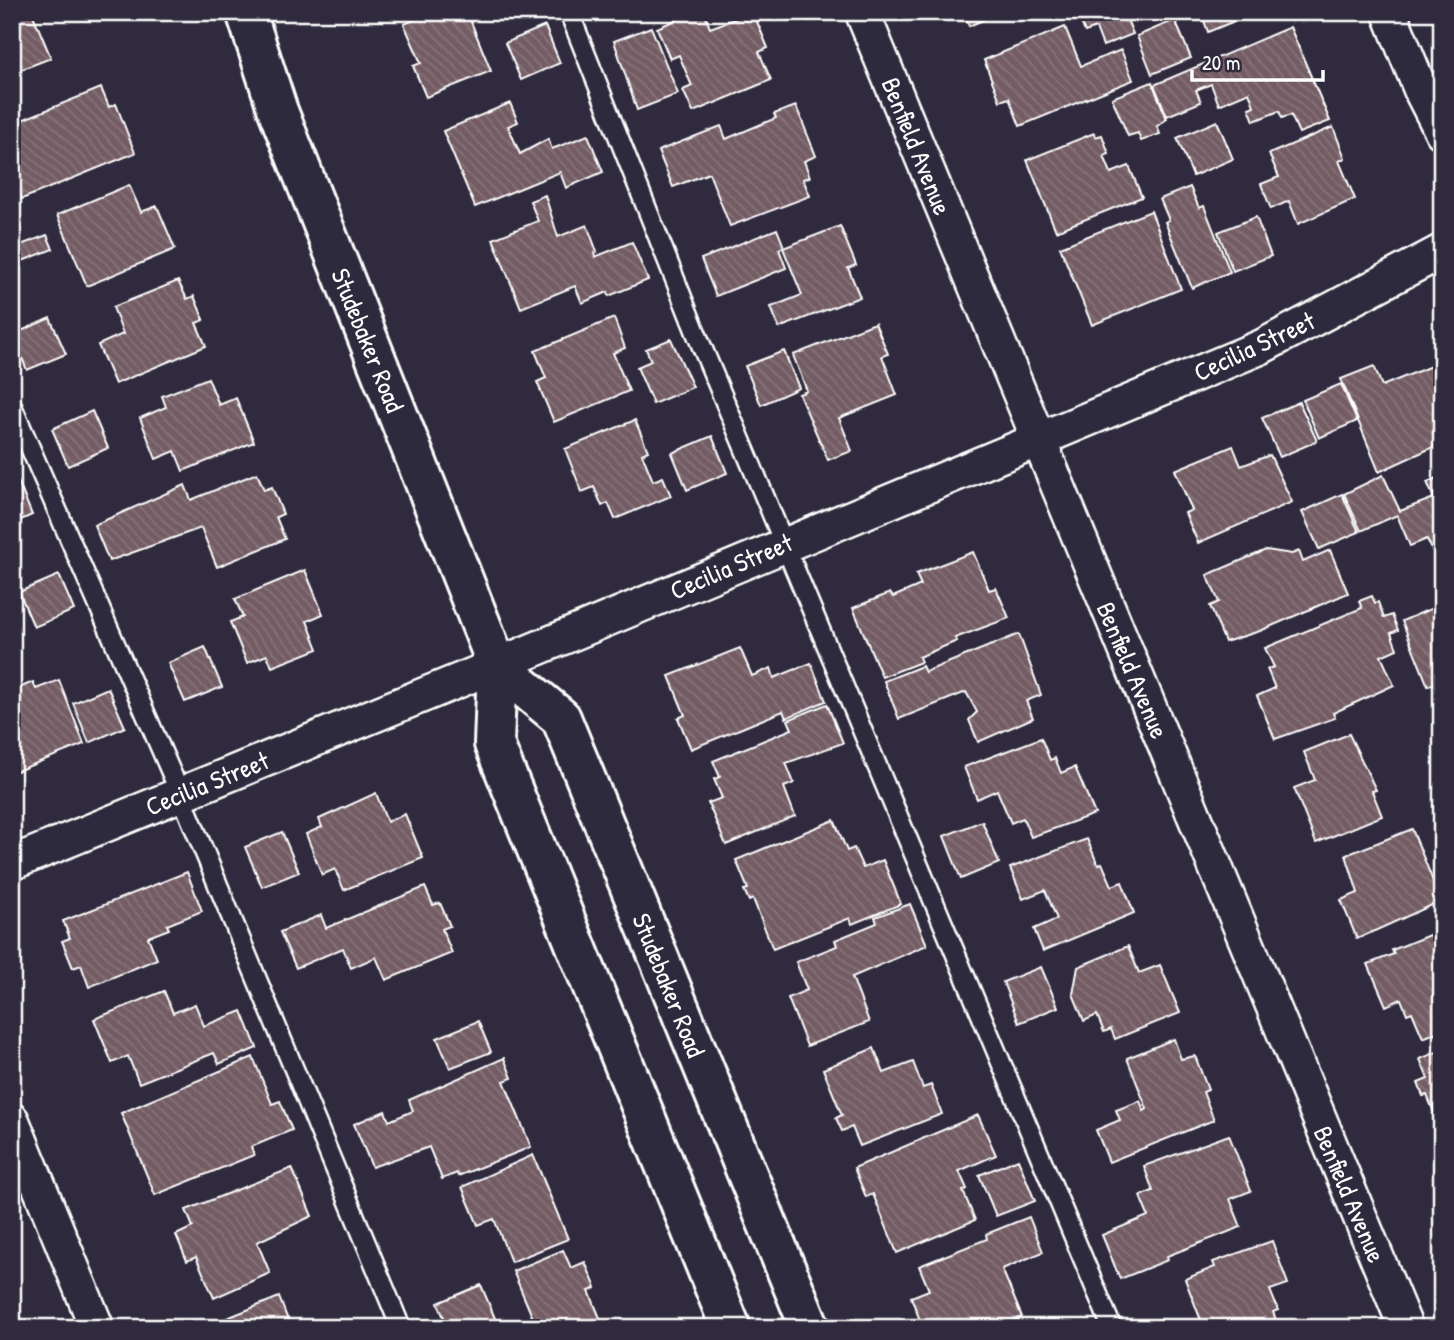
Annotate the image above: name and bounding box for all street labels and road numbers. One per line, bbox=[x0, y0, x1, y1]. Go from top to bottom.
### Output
street label: Benfield Avenue bbox=[874, 72, 960, 220]
street label: Studebaker Road bbox=[323, 263, 413, 417]
street label: Cecilia Street bbox=[1188, 302, 1321, 389]
street label: Cecilia Street bbox=[664, 524, 799, 607]
street label: Benfield Avenue bbox=[1089, 596, 1177, 744]
street label: Cecilia Street bbox=[140, 742, 275, 824]
street label: Studebaker Road bbox=[624, 908, 714, 1062]
street label: Benfield Avenue bbox=[1306, 1120, 1394, 1268]

